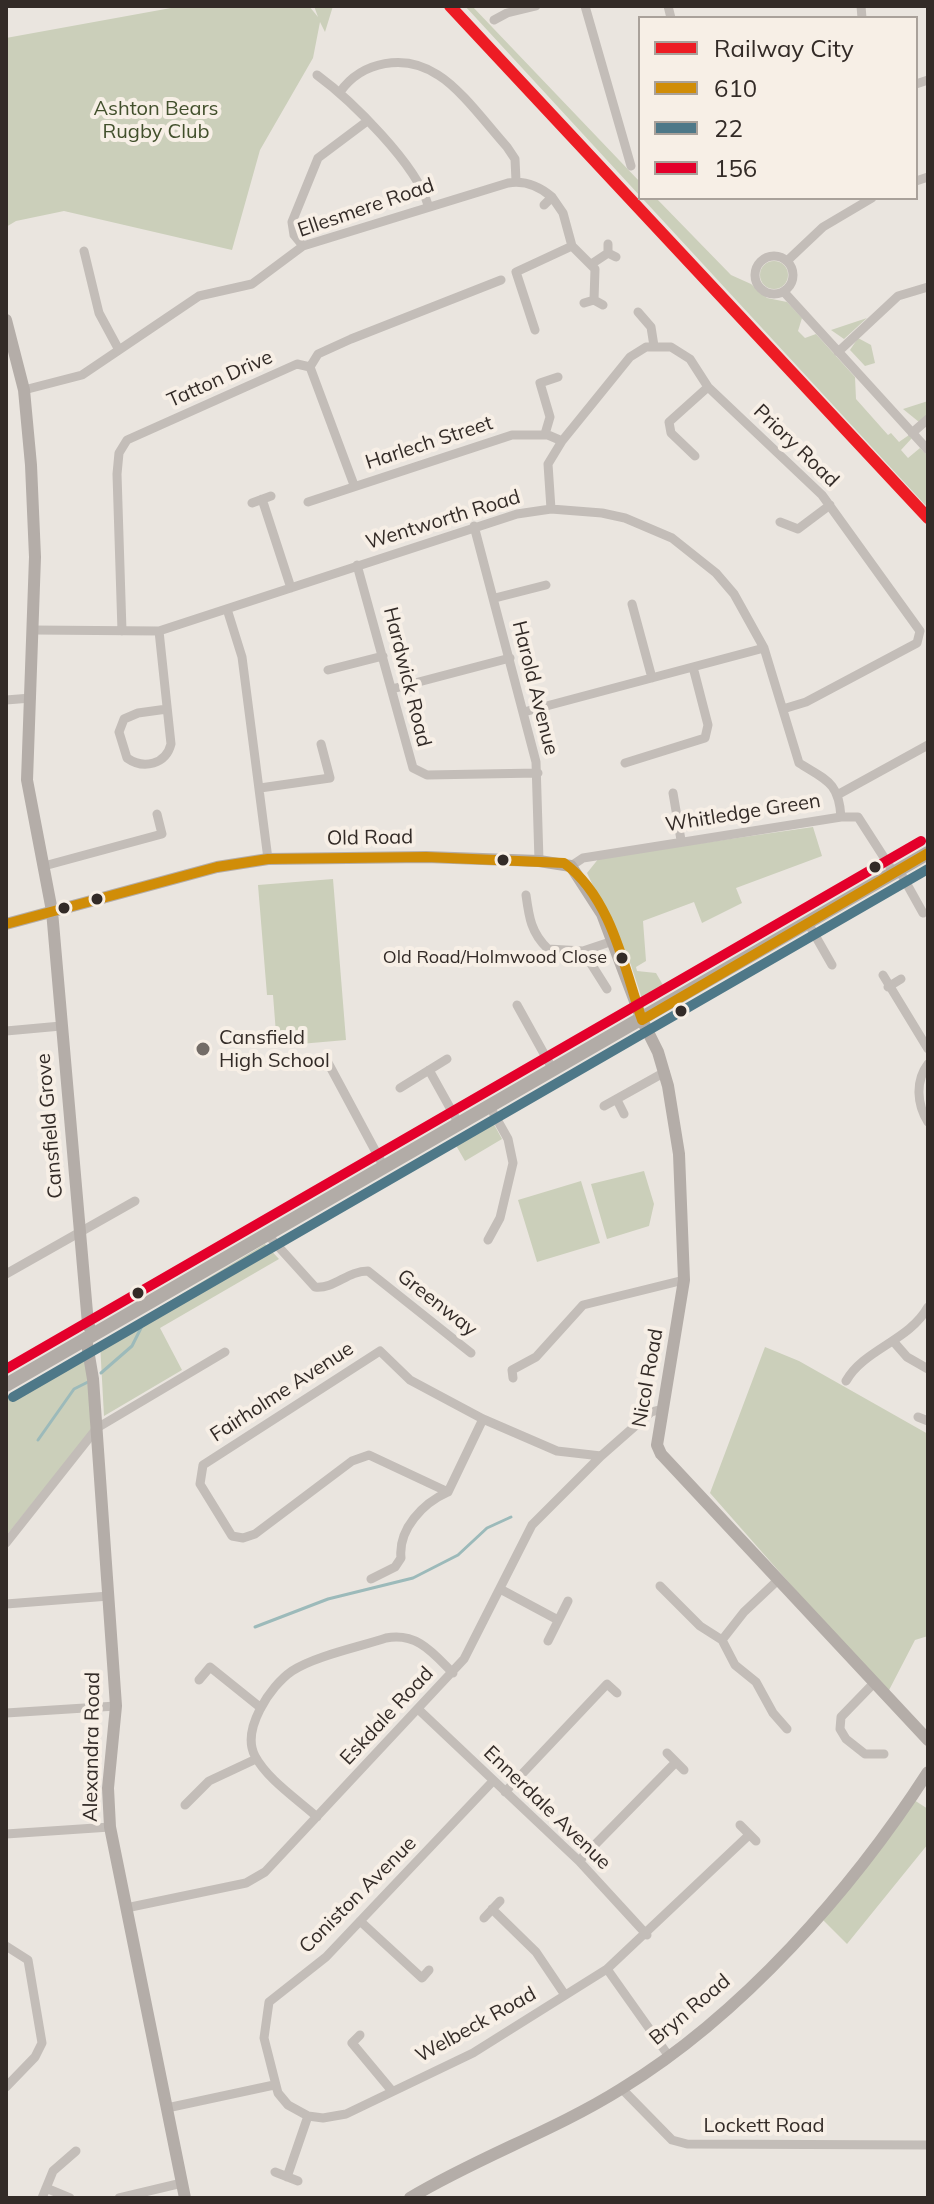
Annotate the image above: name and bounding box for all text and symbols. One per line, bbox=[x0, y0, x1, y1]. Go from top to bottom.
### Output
legend bbox=[638, 16, 918, 200]
text: Railway City bbox=[714, 33, 854, 63]
text: 610 bbox=[714, 73, 757, 103]
park label: Ashton Bears Rugby Club bbox=[93, 97, 219, 144]
text: 22 bbox=[714, 113, 743, 143]
text: 156 bbox=[714, 153, 757, 183]
street label: Ellesmere Road bbox=[295, 173, 437, 243]
street label: Tatton Drive bbox=[164, 345, 276, 413]
street label: Priory Road bbox=[748, 400, 844, 492]
street label: Harlech Street bbox=[362, 411, 496, 475]
street label: Wentworth Road bbox=[363, 485, 523, 555]
street label: Hardwick Road bbox=[378, 605, 436, 749]
street label: Harold Avenue bbox=[507, 618, 563, 758]
street label: Whitledge Green bbox=[664, 789, 822, 837]
street label: Old Road bbox=[327, 825, 413, 851]
unlabelled marker bbox=[495, 852, 511, 868]
unlabelled marker bbox=[867, 859, 883, 875]
unlabelled marker bbox=[89, 891, 105, 907]
unlabelled marker bbox=[56, 900, 72, 916]
place label: Old Road/Holmwood Close bbox=[383, 947, 607, 969]
marker: Old Road/Holmwood Close bbox=[614, 950, 630, 966]
unlabelled marker bbox=[673, 1003, 689, 1019]
place label: Cansfield High School bbox=[219, 1026, 330, 1073]
marker: Cansfield High School bbox=[194, 1040, 212, 1058]
street label: Cansfield Grove bbox=[32, 1052, 68, 1200]
street label: Greenway bbox=[392, 1264, 482, 1342]
unlabelled marker bbox=[130, 1285, 146, 1301]
street label: Nicol Road bbox=[628, 1327, 668, 1429]
street label: Fairholme Avenue bbox=[206, 1337, 358, 1447]
street label: Eskdale Road bbox=[335, 1662, 439, 1770]
street label: Alexandra Road bbox=[79, 1672, 105, 1822]
street label: Ennerdale Avenue bbox=[478, 1741, 616, 1875]
street label: Coniston Avenue bbox=[294, 1831, 422, 1959]
street label: Bryn Road bbox=[645, 1969, 735, 2051]
street label: Welbeck Road bbox=[412, 1982, 540, 2068]
street label: Lockett Road bbox=[703, 2114, 825, 2138]

